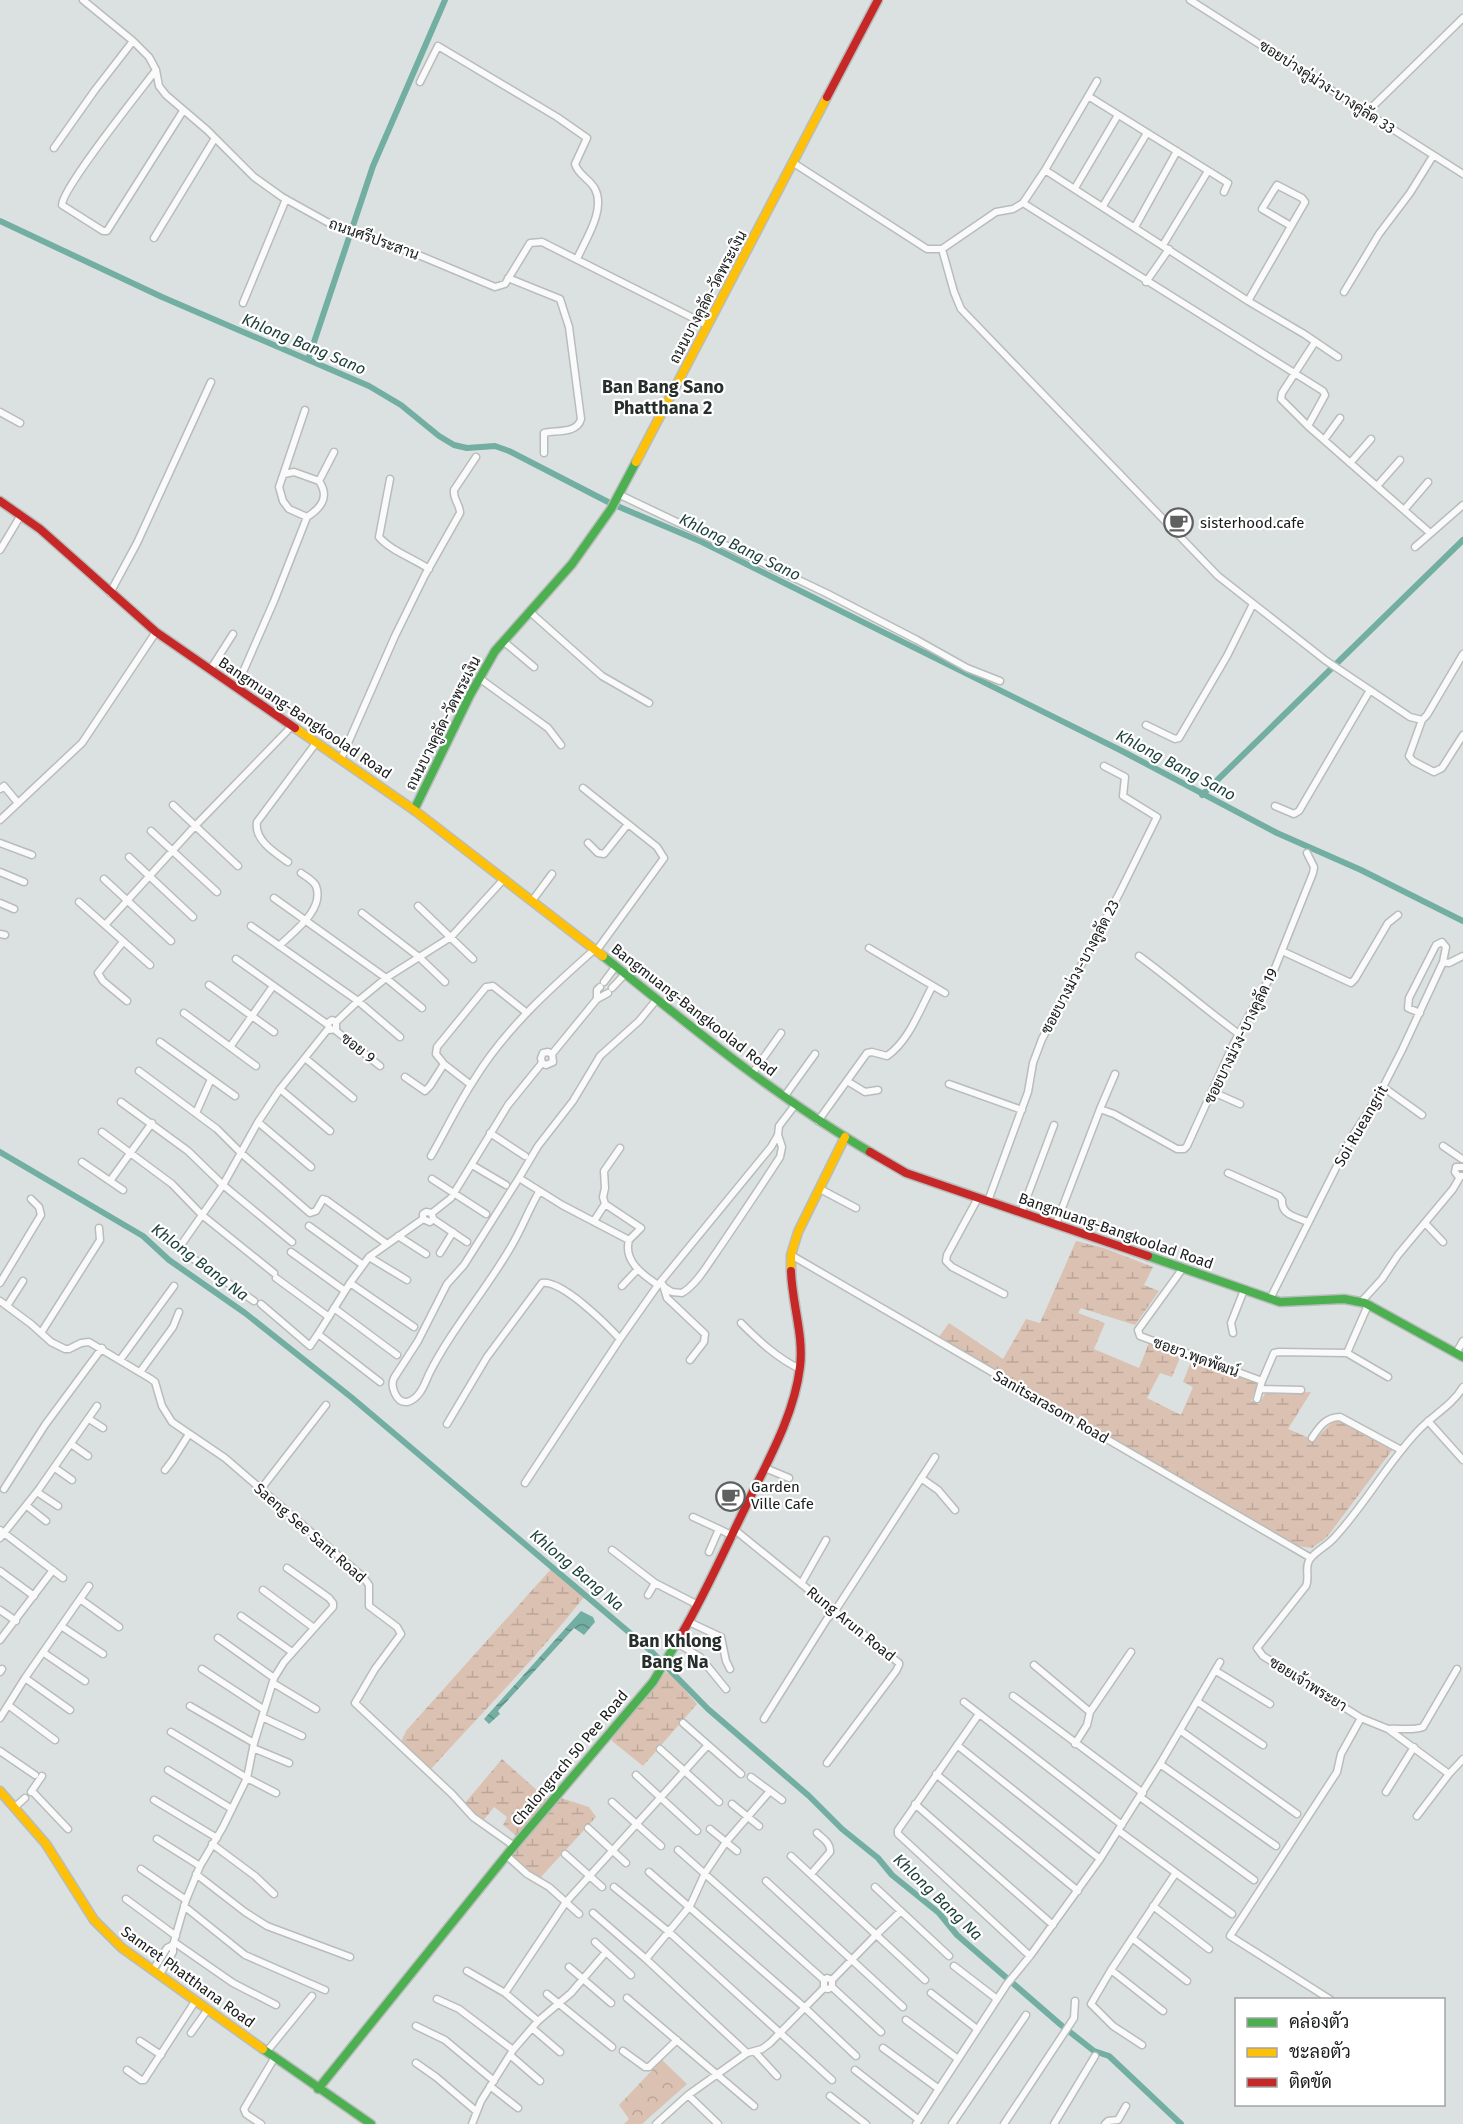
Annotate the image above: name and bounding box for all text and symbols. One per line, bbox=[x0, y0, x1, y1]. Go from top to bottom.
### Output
street label: ซอยบ่างคู่ม่วง-บางคู่ลัด 33 bbox=[1255, 35, 1399, 139]
street label: ถนนศรีประสาน bbox=[326, 213, 422, 264]
street label: ถนนบางคูลัด-วัดพระเงิน bbox=[665, 227, 752, 367]
water label: Khlong Bang Sano bbox=[239, 309, 369, 379]
district label: Ban Bang Sano Phatthana 2 bbox=[602, 376, 724, 419]
cafe icon: sisterhood.cafe bbox=[1163, 507, 1195, 539]
water label: Khlong Bang Sano bbox=[676, 509, 804, 585]
place label: sisterhood.cafe bbox=[1200, 514, 1304, 532]
street label: Bangmuang-Bangkoolad Road bbox=[215, 653, 395, 783]
street label: ถนนบางคูลัด-วัดพระเงิน bbox=[401, 653, 485, 793]
water label: Khlong Bang Sano bbox=[1113, 725, 1239, 805]
street label: ซอยบางม่วง-บางคูลัด 23 bbox=[1036, 896, 1124, 1038]
street label: Bangmuang-Bangkoolad Road bbox=[608, 940, 780, 1080]
street label: ซอยบางม่วง-บางคูลัด 19 bbox=[1199, 965, 1283, 1107]
street label: ซอย 9 bbox=[337, 1029, 379, 1067]
street label: Soi Rueangrit bbox=[1330, 1082, 1392, 1170]
street label: Bangmuang-Bangkoolad Road bbox=[1016, 1189, 1216, 1273]
water label: Khlong Bang Na bbox=[148, 1219, 252, 1305]
street label: ซอยว.พุดพัฒน์ bbox=[1150, 1332, 1242, 1383]
street label: Sanitsarasom Road bbox=[990, 1367, 1112, 1447]
place label: Garden Ville Cafe bbox=[751, 1478, 814, 1513]
street label: Saeng See Sant Road bbox=[250, 1479, 370, 1587]
cafe icon: Garden Ville Cafe bbox=[714, 1480, 746, 1512]
water label: Khlong Bang Na bbox=[526, 1525, 628, 1615]
street label: Rung Arun Road bbox=[803, 1583, 899, 1665]
district label: Ban Khlong Bang Na bbox=[628, 1630, 722, 1673]
street label: ซอยเจ้าพระยา bbox=[1266, 1652, 1351, 1715]
street label: Chalongrach 50 Pee Road bbox=[508, 1687, 632, 1829]
water label: Khlong Bang Na bbox=[890, 1850, 986, 1944]
street label: Samret Phatthana Road bbox=[118, 1922, 258, 2032]
legend bbox=[1235, 1998, 1445, 2106]
text: คล่องตัว bbox=[1289, 2010, 1349, 2033]
text: ชะลอตัว bbox=[1289, 2041, 1351, 2063]
text: ติดขัด bbox=[1289, 2071, 1332, 2093]

